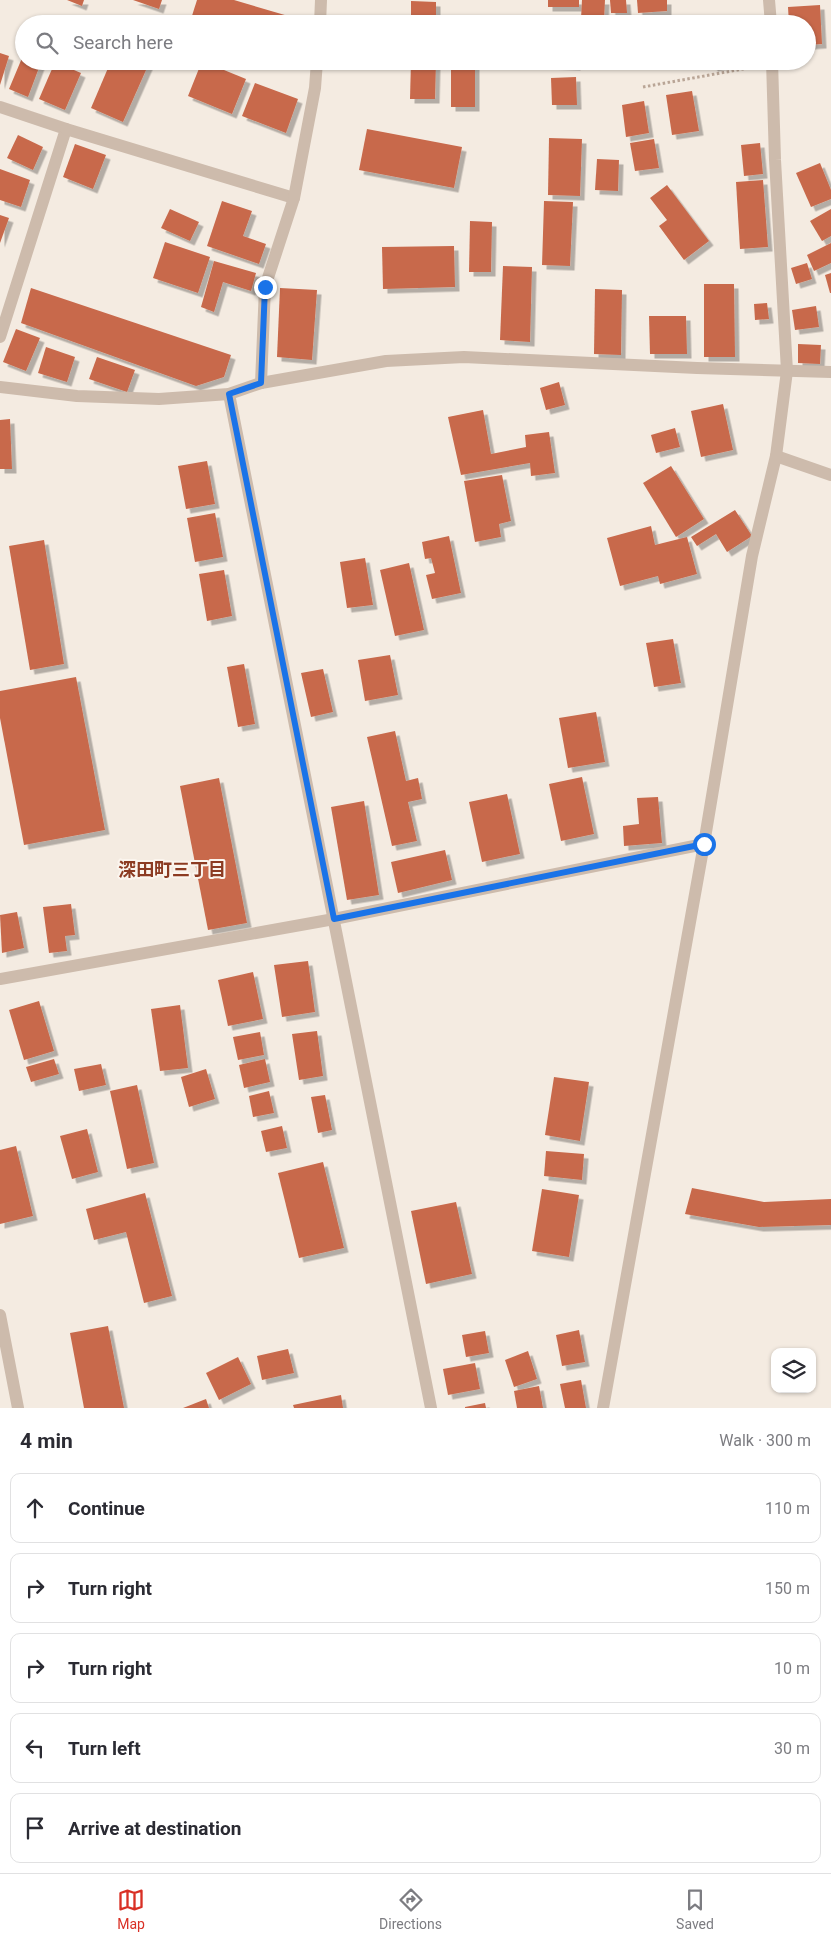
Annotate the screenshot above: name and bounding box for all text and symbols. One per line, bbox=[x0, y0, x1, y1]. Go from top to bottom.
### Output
search box bbox=[15, 15, 816, 70]
icon: search bbox=[33, 29, 61, 57]
text: Search here bbox=[73, 31, 173, 54]
route end bbox=[254, 276, 277, 299]
route start bbox=[693, 833, 716, 856]
district label: 深田町三丁目 bbox=[118, 859, 226, 880]
map controls bbox=[771, 1348, 816, 1393]
button: layers bbox=[771, 1348, 816, 1393]
text: 4 min bbox=[20, 1429, 73, 1453]
text: Walk · 300 m bbox=[719, 1431, 811, 1450]
icon: ahead bbox=[21, 1494, 49, 1522]
text: Continue bbox=[68, 1497, 145, 1520]
text: 110 m bbox=[765, 1499, 810, 1518]
icon: right bbox=[21, 1574, 49, 1602]
text: Turn right bbox=[68, 1577, 152, 1600]
text: 150 m bbox=[765, 1579, 810, 1598]
icon: right bbox=[21, 1654, 49, 1682]
text: Turn right bbox=[68, 1657, 152, 1680]
text: 10 m bbox=[774, 1659, 810, 1678]
icon: left bbox=[21, 1734, 49, 1762]
text: Turn left bbox=[68, 1737, 141, 1760]
text: 30 m bbox=[774, 1739, 810, 1758]
icon: arrive bbox=[21, 1814, 49, 1842]
text: Arrive at destination bbox=[68, 1817, 241, 1840]
tab: Map bbox=[117, 1886, 145, 1932]
tab: Directions bbox=[379, 1886, 442, 1932]
tab: Saved bbox=[676, 1886, 714, 1932]

